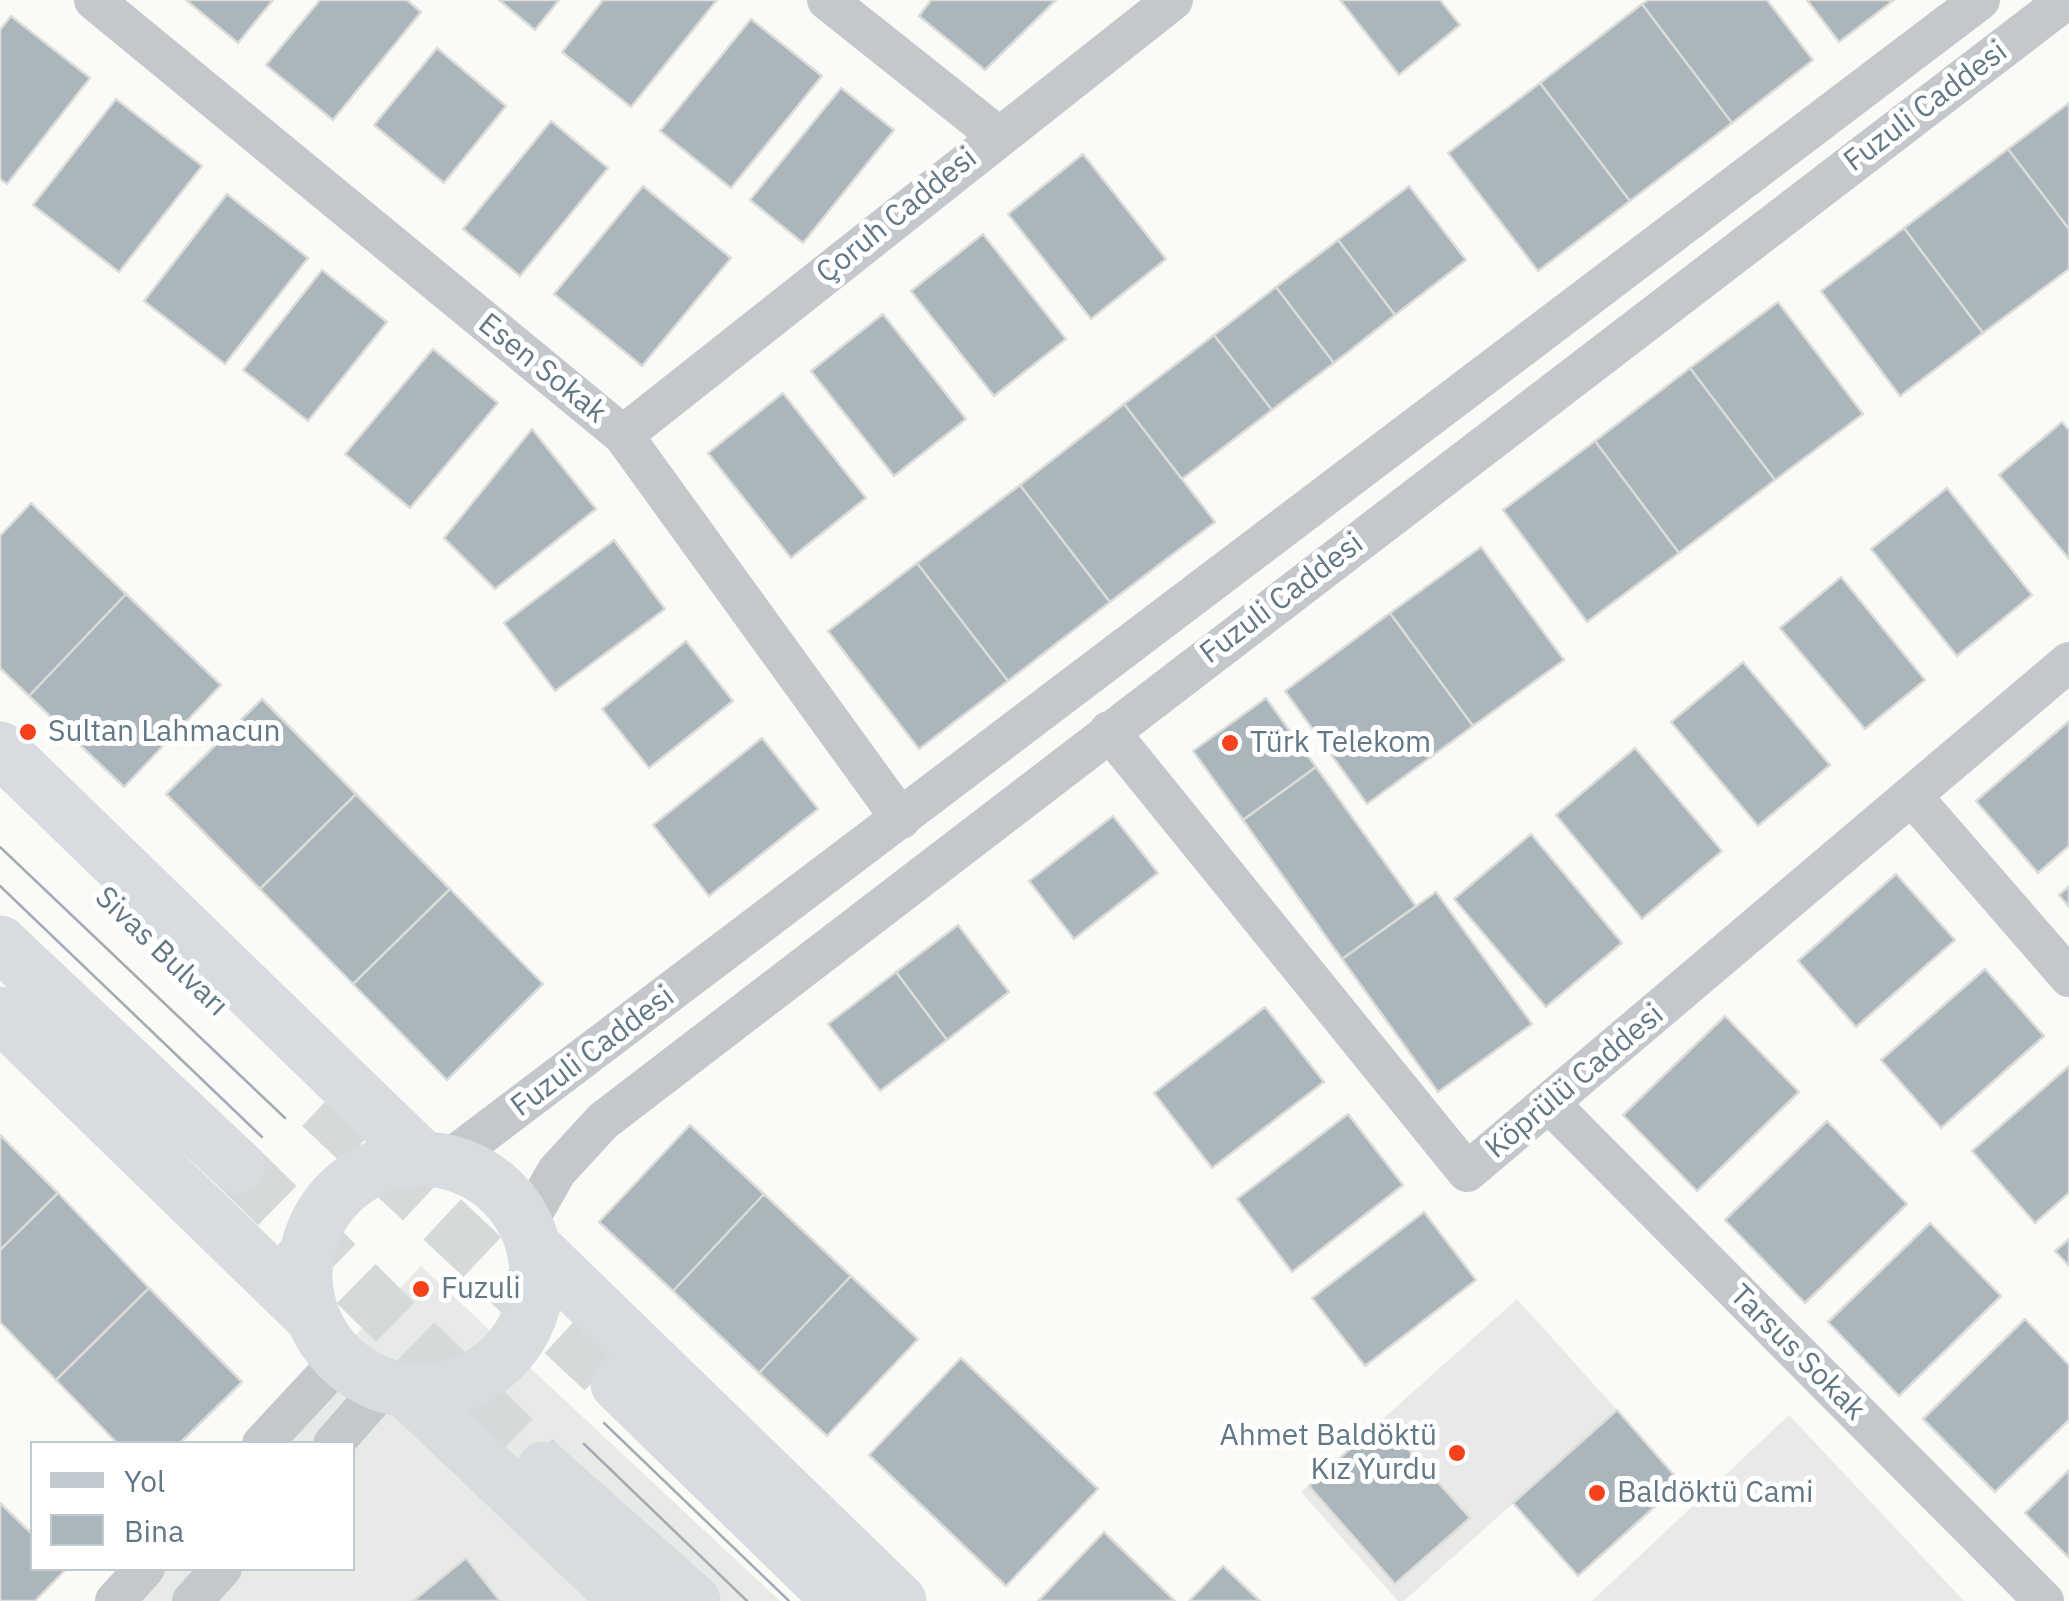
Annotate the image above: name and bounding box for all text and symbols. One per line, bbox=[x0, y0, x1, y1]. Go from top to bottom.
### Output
street label: Fuzuli Caddesi bbox=[1837, 34, 2015, 180]
street label: Çoruh Caddesi bbox=[810, 140, 984, 292]
street label: Esen Sokak bbox=[471, 306, 613, 432]
street label: Fuzuli Caddesi bbox=[1193, 526, 1371, 672]
place label: Sultan Lahmacun bbox=[48, 714, 281, 750]
marker: Sultan Lahmacun bbox=[17, 721, 39, 743]
place label: Türk Telekom bbox=[1250, 725, 1431, 761]
marker: Türk Telekom bbox=[1219, 732, 1241, 754]
street label: Sivas Bulvarı bbox=[87, 880, 235, 1024]
street label: Fuzuli Caddesi bbox=[504, 979, 682, 1125]
street label: Köprülü Caddesi bbox=[1479, 997, 1671, 1167]
place label: Fuzuli bbox=[441, 1271, 521, 1307]
marker: Fuzuli bbox=[410, 1278, 432, 1300]
street label: Tarsus Sokak bbox=[1722, 1278, 1872, 1428]
place label: Ahmet Baldöktü Kız Yurdu bbox=[1219, 1418, 1437, 1488]
legend bbox=[30, 1441, 355, 1571]
marker: Ahmet Baldöktü Kız Yurdu bbox=[1446, 1442, 1468, 1464]
text: Yol bbox=[124, 1461, 165, 1500]
place label: Baldöktü Cami bbox=[1617, 1475, 1813, 1511]
marker: Baldöktü Cami bbox=[1586, 1482, 1608, 1504]
text: Bina bbox=[124, 1511, 184, 1550]

